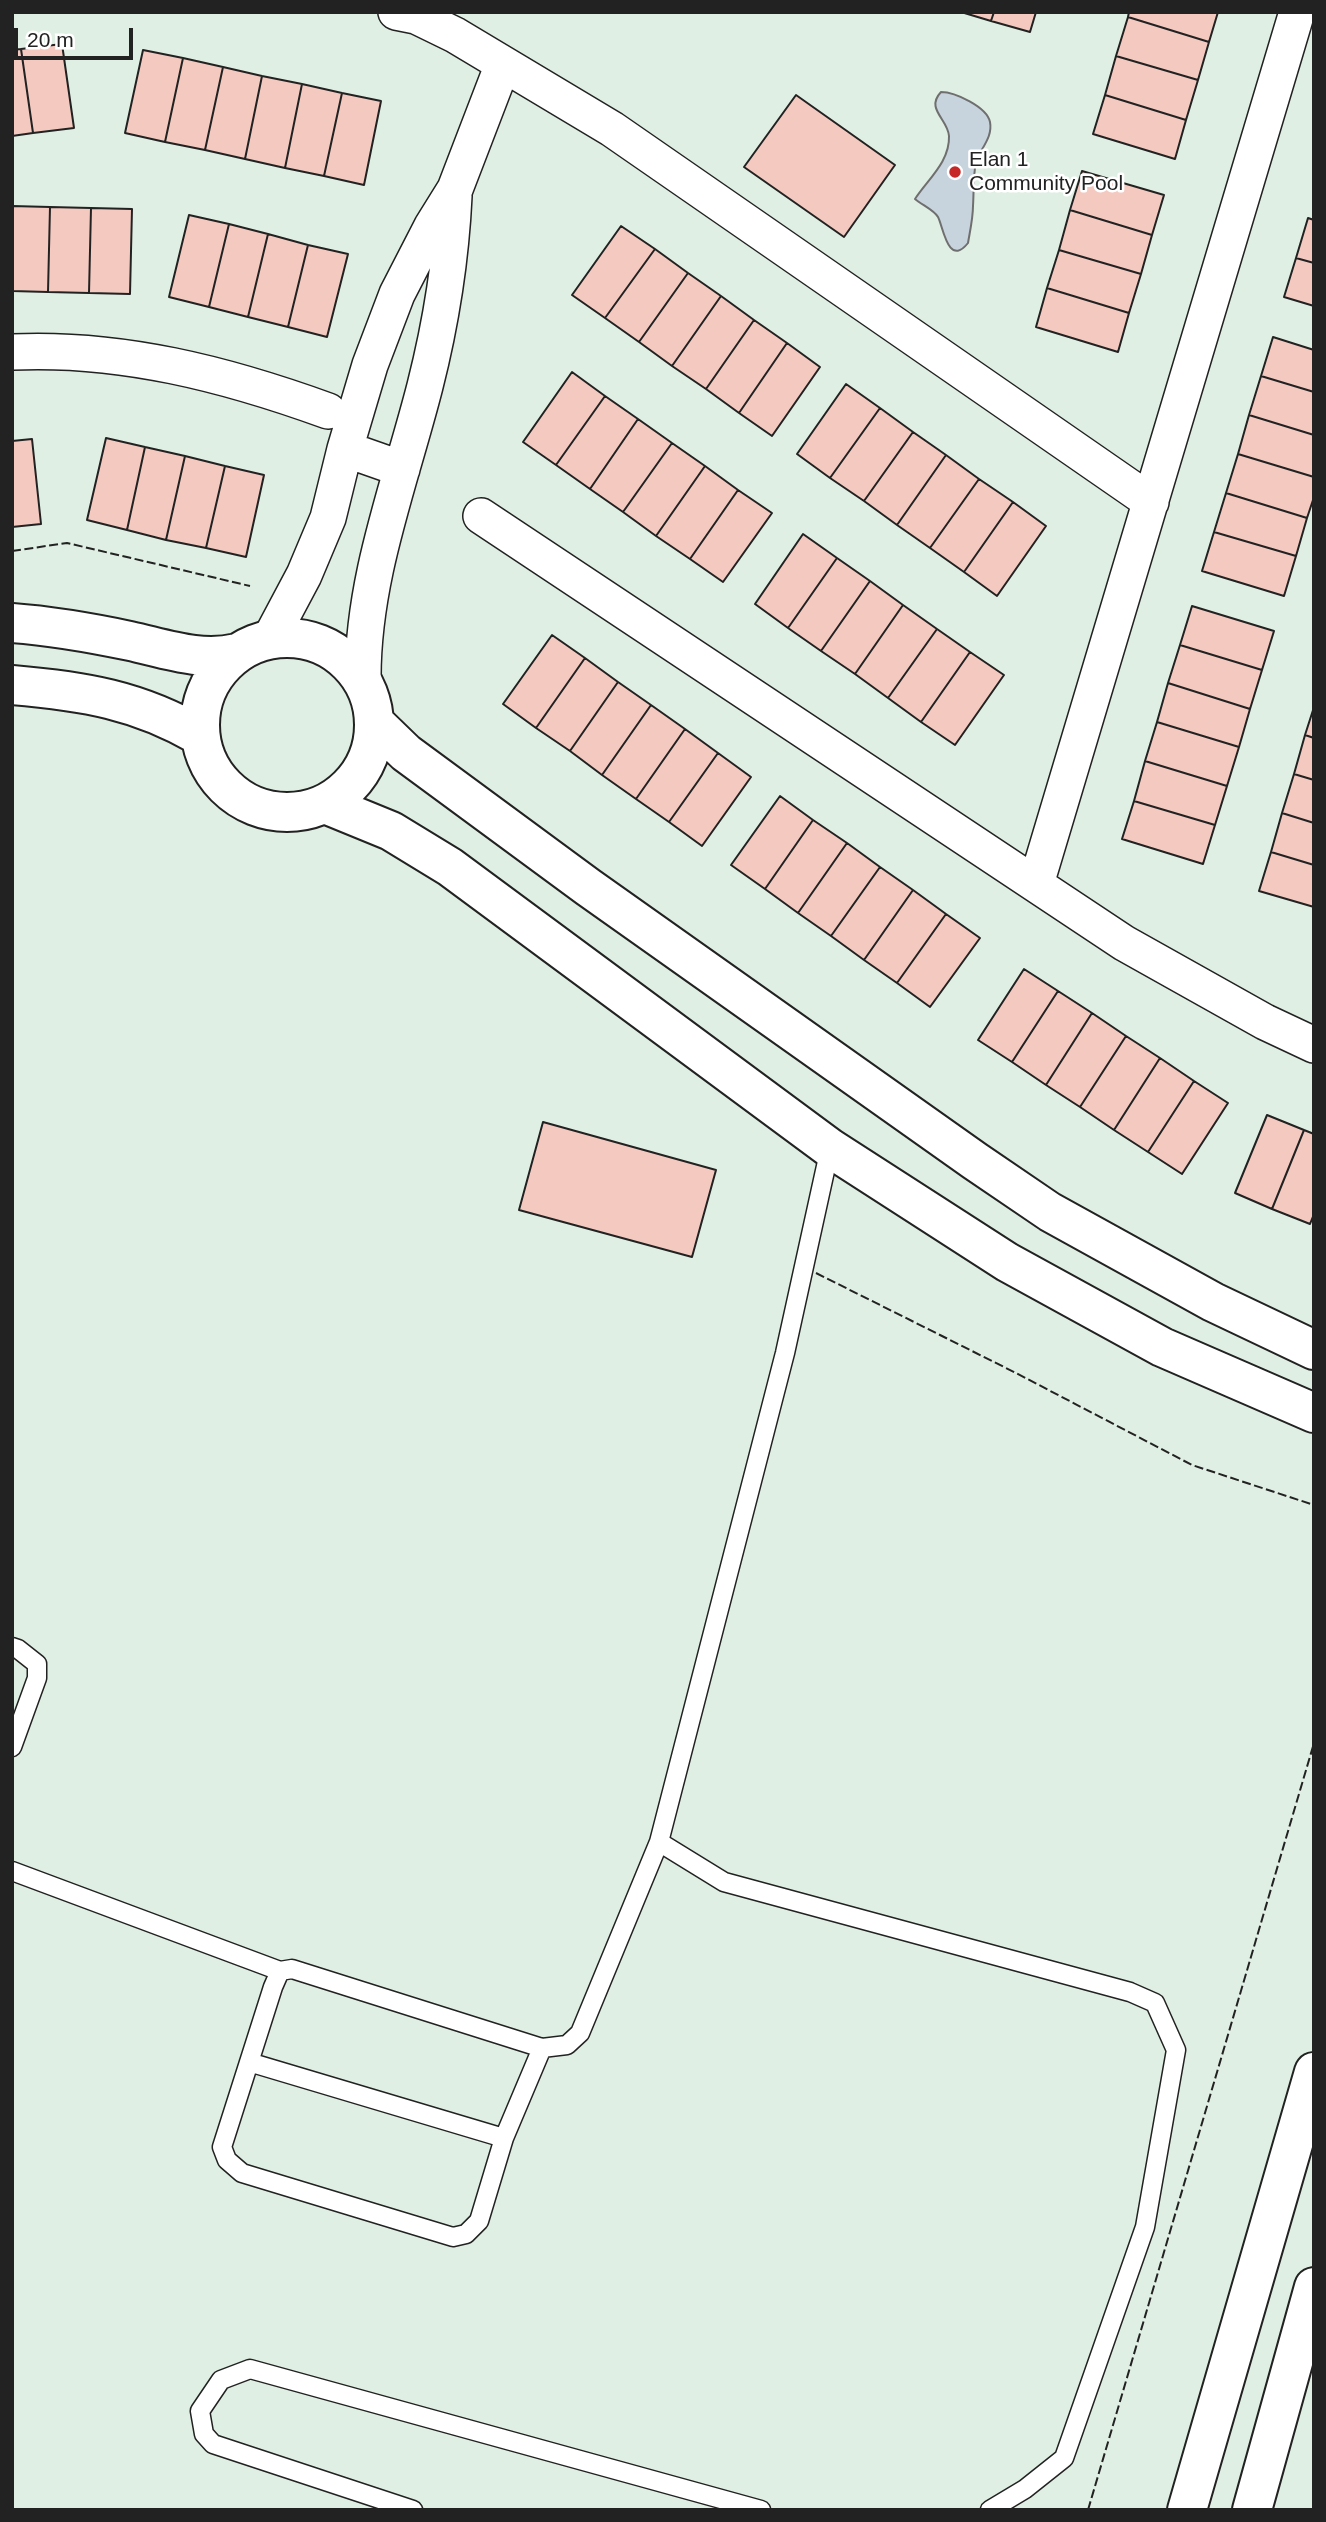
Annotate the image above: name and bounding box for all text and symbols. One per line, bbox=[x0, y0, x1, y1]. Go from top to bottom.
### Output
scale bar bbox=[18, 14, 136, 58]
text: 20 m bbox=[27, 28, 74, 51]
place label: Elan 1 Community Pool bbox=[969, 147, 1123, 197]
marker: Elan 1 Community Pool bbox=[947, 164, 963, 180]

